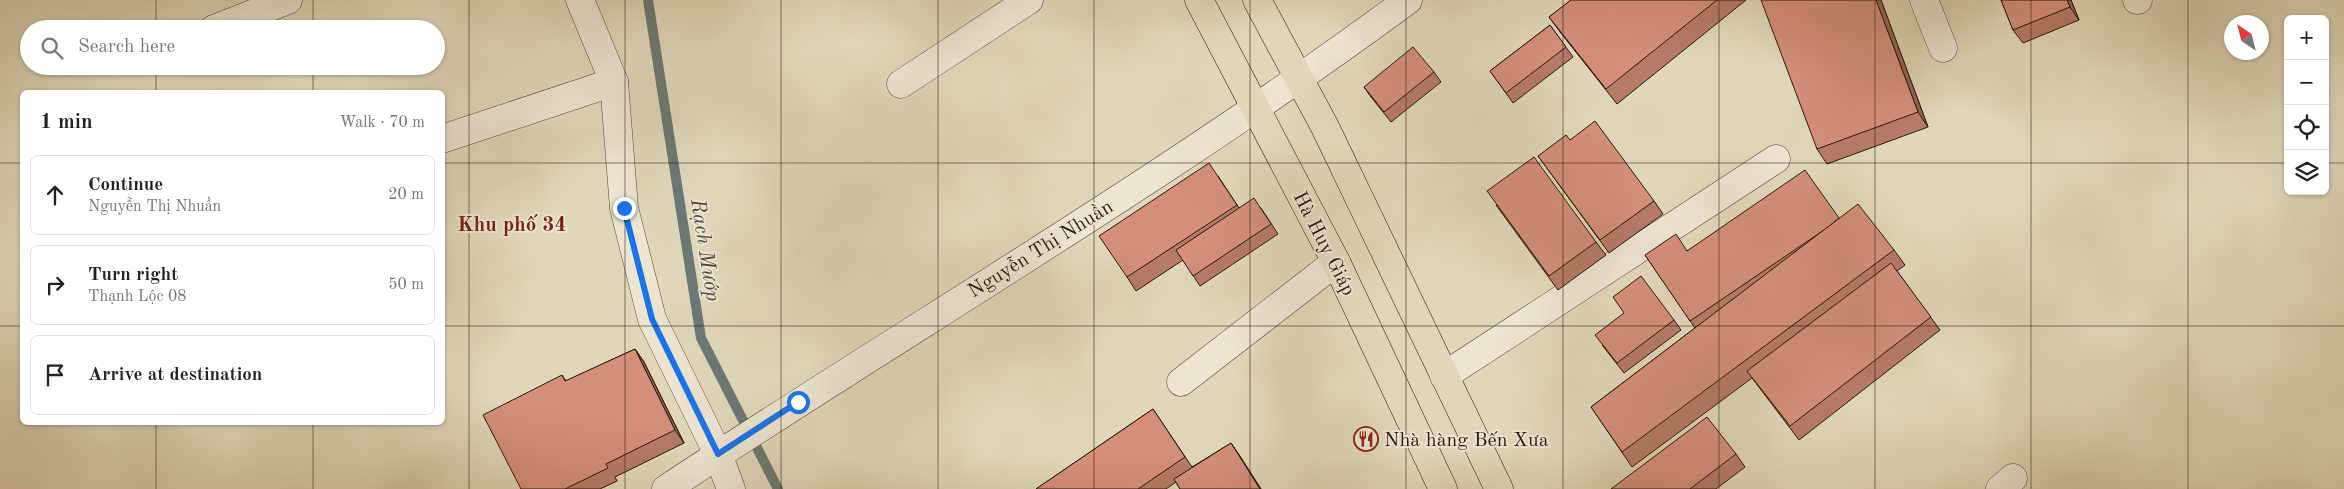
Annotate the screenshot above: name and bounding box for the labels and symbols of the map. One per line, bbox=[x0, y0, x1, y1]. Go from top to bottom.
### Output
north arrow bbox=[2224, 15, 2269, 60]
street label: Hà Huy Giáp bbox=[1288, 189, 1358, 299]
street label: Nguyễn Thị Nhuần bbox=[964, 195, 1117, 302]
water label: Rạch Mướp bbox=[686, 196, 723, 303]
route end bbox=[613, 197, 636, 220]
district label: Khu phố 34 bbox=[457, 214, 567, 236]
route start bbox=[787, 391, 810, 414]
restaurant icon: Nhà hàng Bến Xưa bbox=[1353, 426, 1379, 452]
place label: Nhà hàng Bến Xưa bbox=[1384, 431, 1549, 451]

